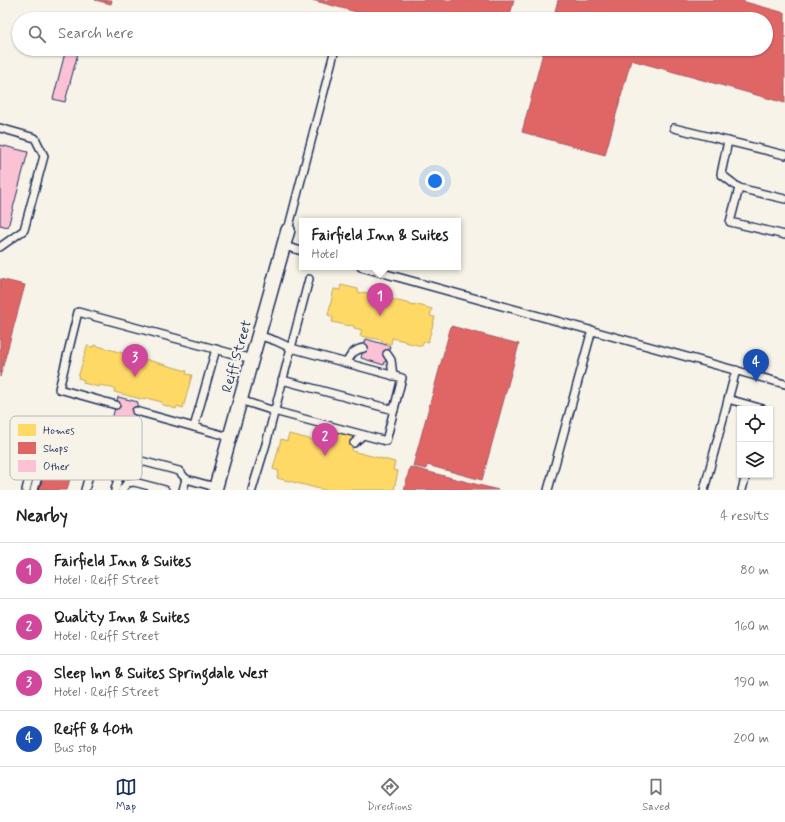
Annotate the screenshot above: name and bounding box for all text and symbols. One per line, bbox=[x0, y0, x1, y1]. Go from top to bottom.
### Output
search box bbox=[12, 12, 773, 56]
icon: search bbox=[26, 23, 48, 45]
text: Search here bbox=[58, 24, 134, 44]
your location bbox=[425, 171, 445, 191]
popup bbox=[299, 218, 461, 270]
text: Fairfield Inn & Suites bbox=[311, 226, 449, 246]
text: Hotel bbox=[311, 246, 338, 263]
pin: 1 bbox=[367, 283, 393, 316]
street label: Reiff Street bbox=[218, 318, 256, 395]
pin: 3 bbox=[122, 344, 148, 377]
pin: 4 bbox=[743, 349, 769, 382]
map controls bbox=[737, 406, 773, 478]
button: locate bbox=[737, 406, 773, 442]
legend bbox=[10, 416, 142, 480]
pin: 2 bbox=[312, 423, 338, 456]
text: Homes bbox=[43, 424, 75, 438]
text: Shops bbox=[43, 442, 68, 456]
button: layers bbox=[737, 442, 773, 478]
text: Other bbox=[43, 460, 70, 474]
text: Nearby bbox=[16, 505, 68, 527]
text: 4 results bbox=[720, 508, 769, 525]
text: Fairfield Inn & Suites bbox=[54, 552, 191, 572]
text: 1 bbox=[26, 562, 32, 579]
text: 80 m bbox=[740, 562, 769, 579]
text: Hotel · Reiff Street bbox=[54, 572, 160, 589]
text: Quality Inn & Suites bbox=[54, 608, 190, 628]
text: 2 bbox=[26, 618, 32, 635]
text: 160 m bbox=[734, 618, 769, 635]
text: Hotel · Reiff Street bbox=[54, 628, 160, 645]
text: Sleep Inn & Suites Springdale West bbox=[54, 664, 268, 684]
text: 3 bbox=[26, 674, 32, 691]
text: 190 m bbox=[734, 674, 769, 691]
text: Hotel · Reiff Street bbox=[54, 684, 160, 701]
text: Reiff & 40th bbox=[54, 720, 133, 740]
text: 4 bbox=[25, 730, 33, 747]
text: 200 m bbox=[734, 730, 769, 747]
text: Bus stop bbox=[54, 740, 97, 757]
tab: Map bbox=[115, 776, 137, 814]
tab: Directions bbox=[367, 776, 412, 814]
tab: Saved bbox=[642, 776, 670, 814]

